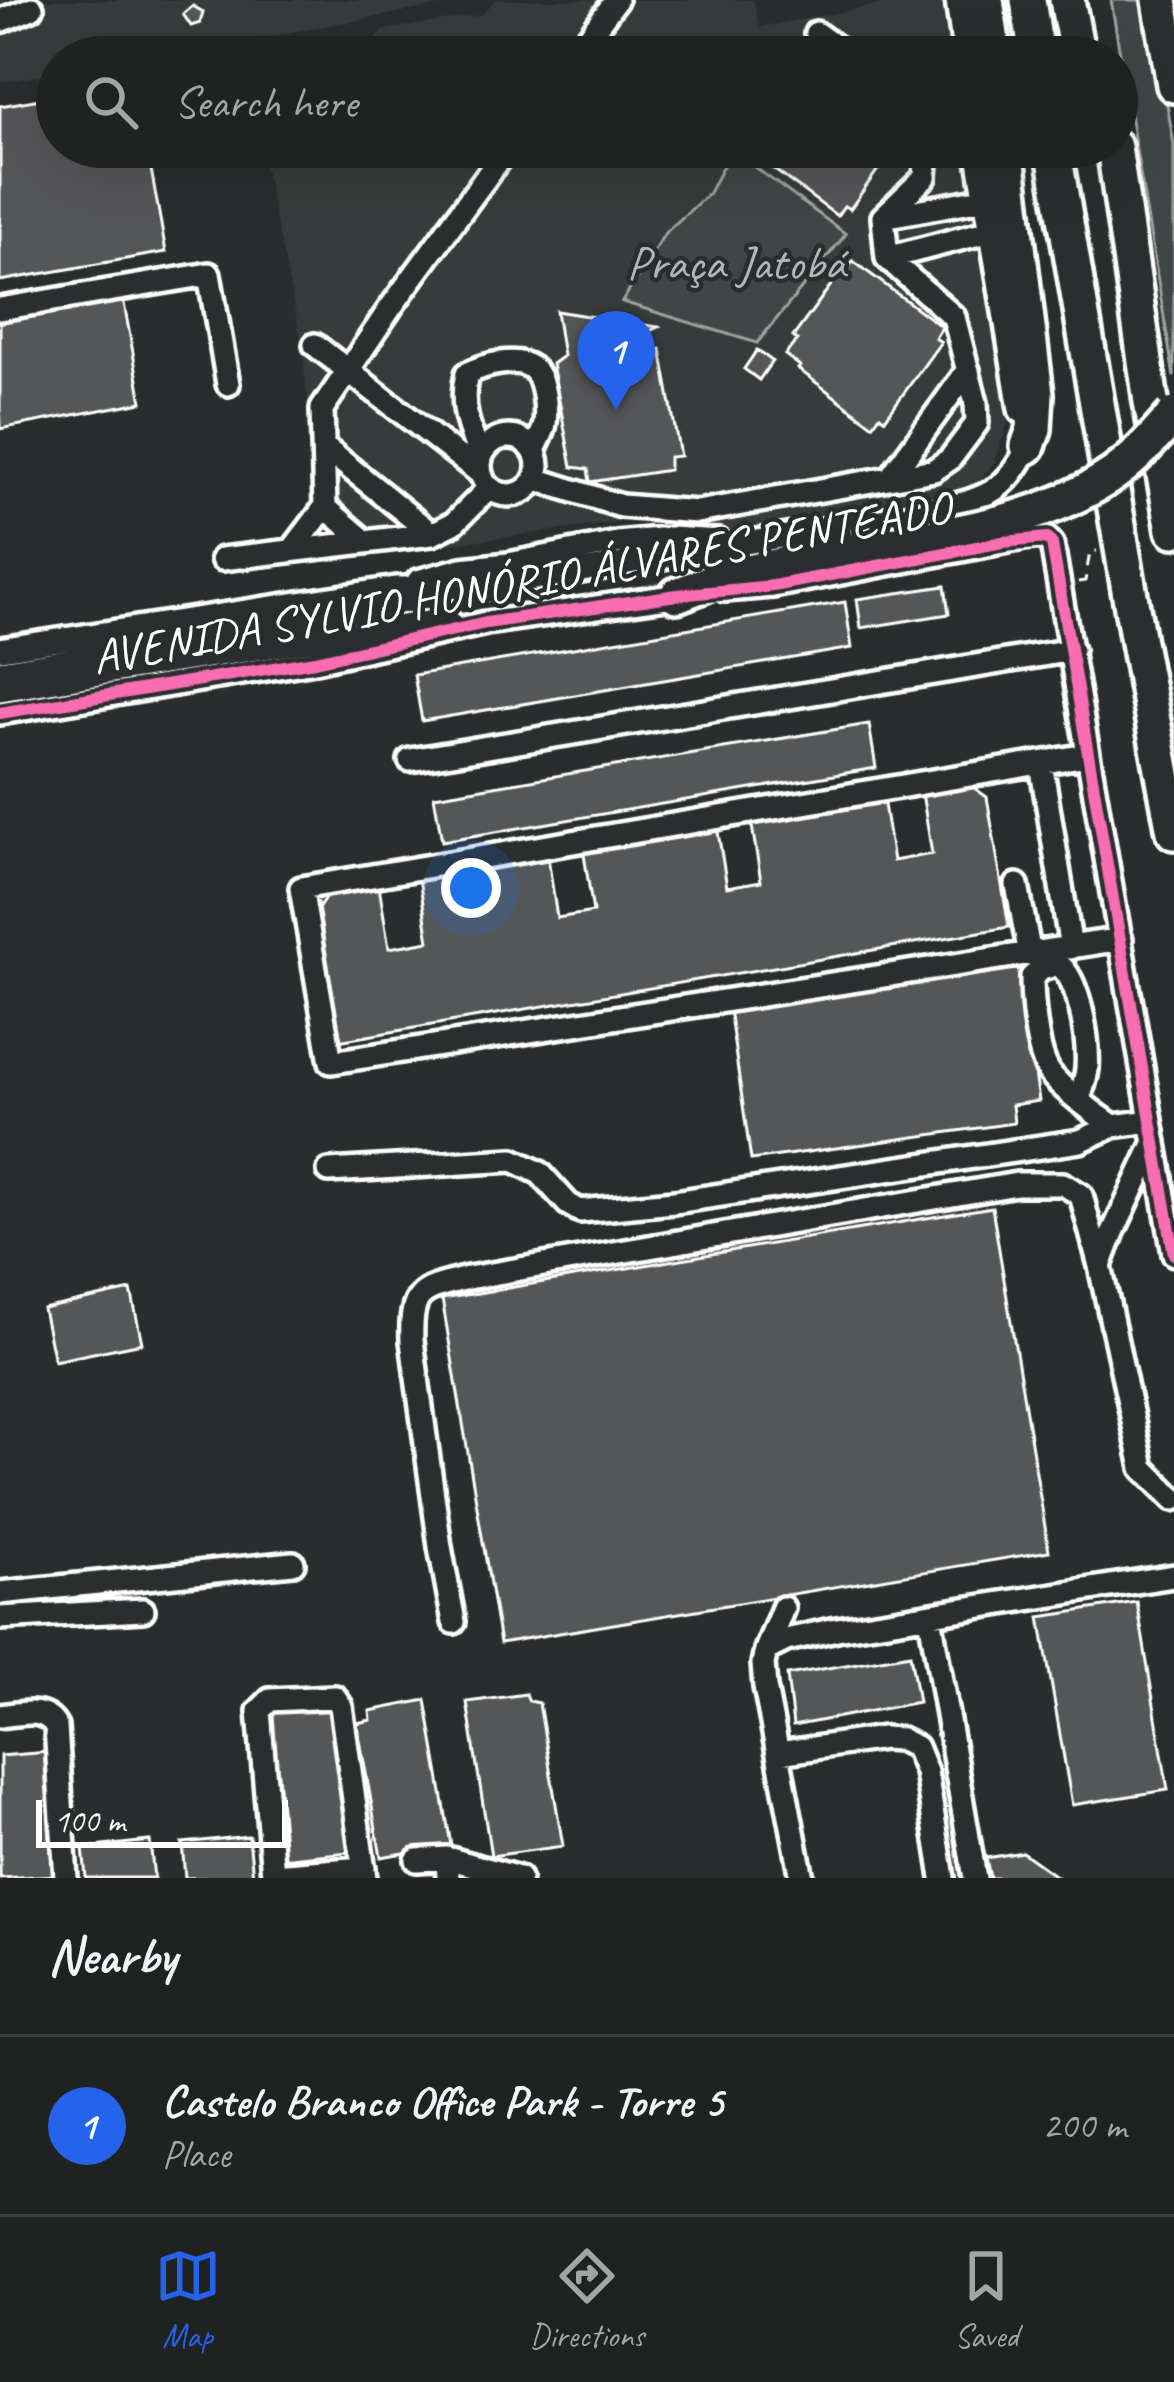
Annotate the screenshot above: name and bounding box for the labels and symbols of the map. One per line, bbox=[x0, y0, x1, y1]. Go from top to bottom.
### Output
park label: Praça Jatobá bbox=[627, 233, 849, 293]
pin: 1 bbox=[577, 311, 655, 410]
street label: AVENIDA SYLVIO HONÓRIO ÁLVARES PENTEADO bbox=[87, 476, 960, 687]
your location bbox=[441, 858, 501, 918]
scale bar bbox=[36, 1794, 288, 1847]

